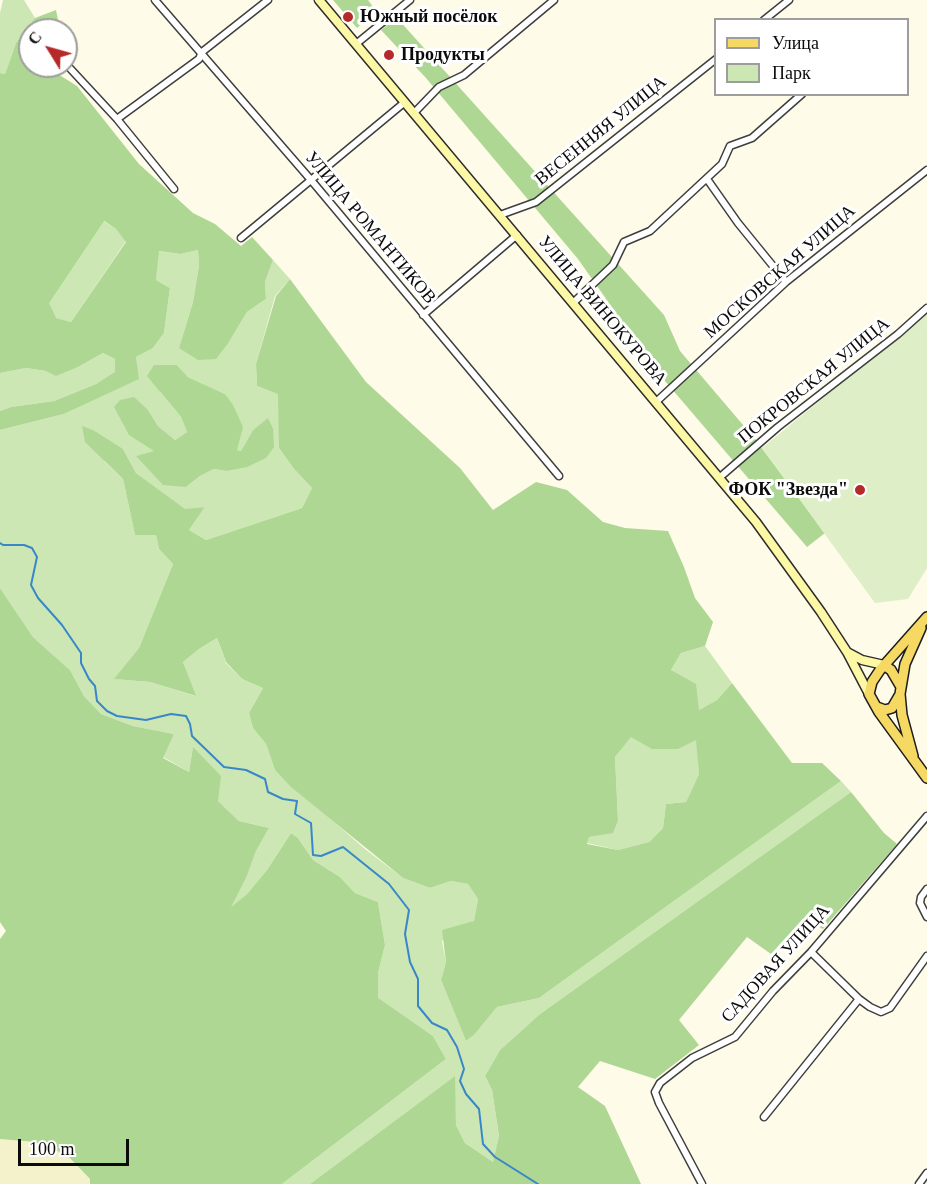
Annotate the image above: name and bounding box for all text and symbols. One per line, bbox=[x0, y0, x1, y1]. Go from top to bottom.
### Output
place label: Южный посёлок bbox=[360, 6, 498, 28]
marker: Южный посёлок bbox=[341, 10, 355, 24]
north arrow bbox=[18, 18, 78, 78]
legend bbox=[714, 18, 909, 96]
text: С bbox=[25, 28, 45, 48]
text: Улица bbox=[772, 33, 819, 53]
place label: Продукты bbox=[401, 44, 485, 66]
marker: Продукты bbox=[382, 48, 396, 62]
text: Парк bbox=[772, 63, 811, 83]
street label: ВЕСЕННЯЯ УЛИЦА bbox=[531, 71, 671, 191]
street label: УЛИЦА РОМАНТИКОВ bbox=[300, 147, 440, 309]
street label: МОСКОВСКАЯ УЛИЦА bbox=[700, 200, 860, 344]
street label: УЛИЦА ВИНОКУРОВА bbox=[533, 232, 671, 390]
street label: ПОКРОВСКАЯ УЛИЦА bbox=[734, 313, 894, 449]
place label: ФОК "Звезда" bbox=[729, 479, 848, 501]
marker: ФОК "Звезда" bbox=[853, 483, 867, 497]
street label: САДОВАЯ УЛИЦА bbox=[717, 900, 835, 1028]
scale bar bbox=[21, 1127, 132, 1165]
text: 100 m bbox=[29, 1139, 75, 1159]

